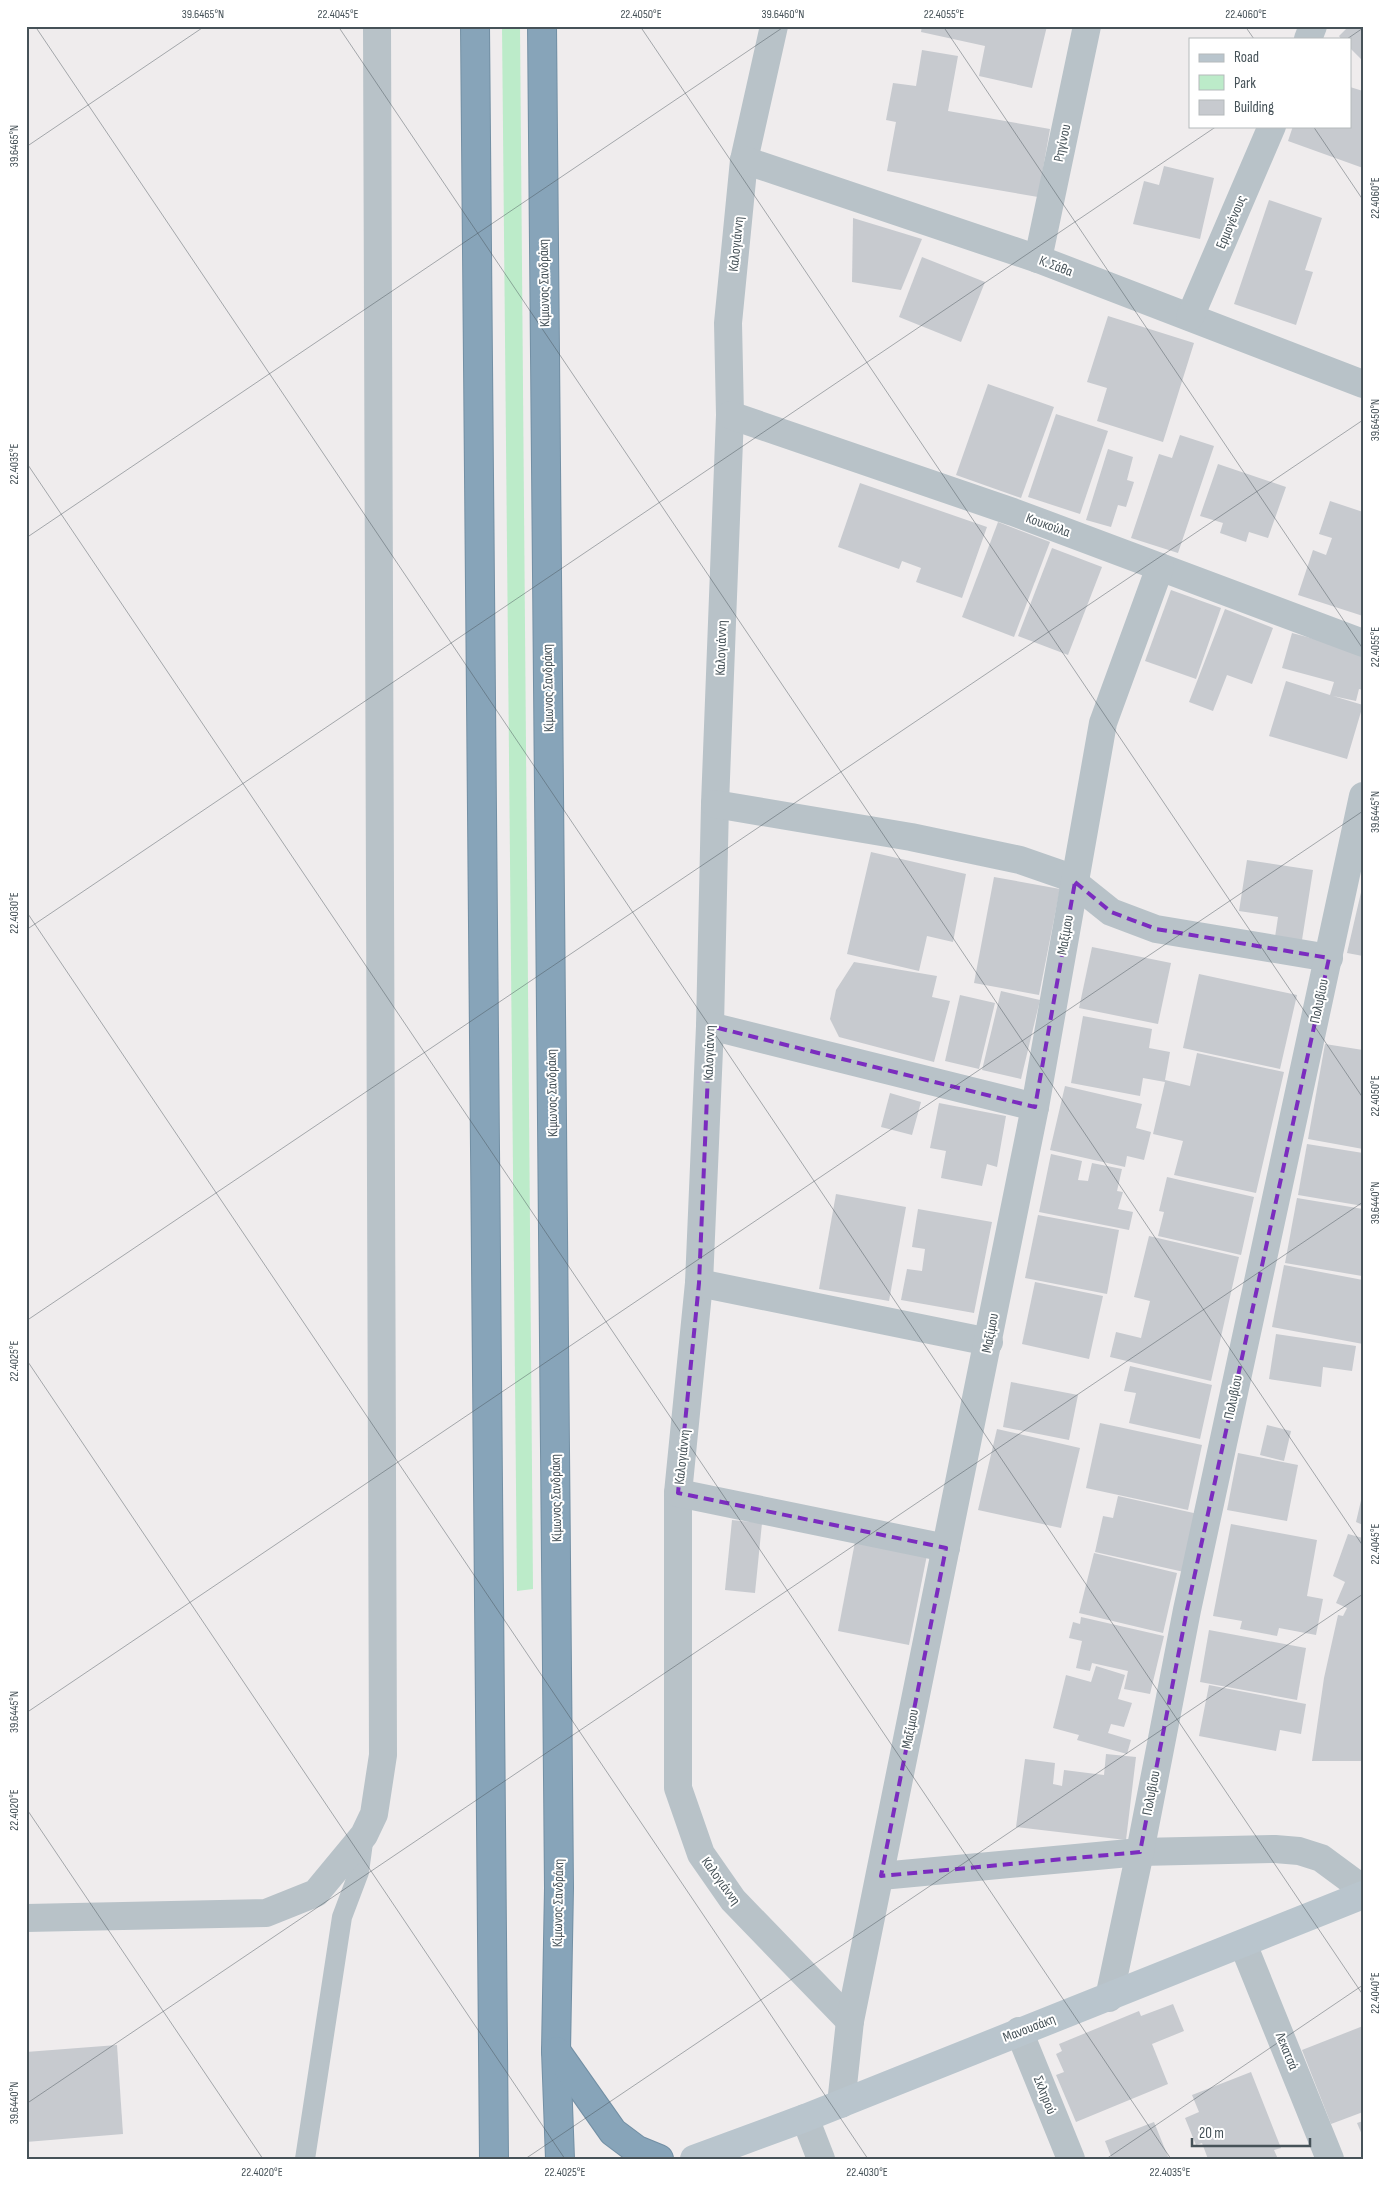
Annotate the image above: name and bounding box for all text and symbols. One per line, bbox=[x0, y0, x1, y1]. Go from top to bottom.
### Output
text: 39.6465°N bbox=[182, 7, 224, 22]
text: 22.4045°E bbox=[318, 7, 358, 22]
text: 22.4050°E bbox=[620, 7, 662, 22]
text: 39.6460°N bbox=[762, 7, 804, 22]
text: 22.4055°E bbox=[924, 7, 964, 22]
text: 22.4060°E bbox=[1225, 7, 1267, 22]
legend bbox=[1189, 38, 1352, 128]
text: Road bbox=[1234, 48, 1259, 67]
text: Park bbox=[1234, 74, 1256, 93]
text: Building bbox=[1234, 98, 1274, 117]
street label: Ρηγίνου bbox=[1050, 123, 1074, 163]
text: 39.6465°N bbox=[7, 125, 22, 167]
text: 22.4060°E bbox=[1368, 177, 1383, 219]
street label: Ερμογένους bbox=[1212, 193, 1250, 251]
street label: Καλογιάννη bbox=[725, 216, 747, 272]
street label: Κίμωνος Σανδράκη bbox=[535, 239, 553, 327]
street label: Κ. Σάθα bbox=[1037, 252, 1075, 280]
text: 39.6450°N bbox=[1368, 399, 1383, 441]
text: 22.4035°E bbox=[7, 444, 22, 484]
street label: Κουκούλα bbox=[1024, 509, 1073, 541]
street label: Καλογιάννη bbox=[712, 620, 730, 676]
text: 22.4055°E bbox=[1368, 627, 1383, 667]
street label: Κίμωνος Σανδράκη bbox=[539, 644, 557, 732]
text: 39.6445°N bbox=[1368, 791, 1383, 833]
text: 22.4030°E bbox=[7, 892, 22, 934]
street label: Μαξίμου bbox=[1053, 914, 1077, 956]
street label: Πολυβίου bbox=[1306, 977, 1332, 1025]
street label: Καλογιάννη bbox=[700, 1025, 718, 1081]
street label: Κίμωνος Σανδράκη bbox=[543, 1049, 561, 1137]
text: 22.4050°E bbox=[1368, 1075, 1383, 1117]
text: 39.6440°N bbox=[1368, 1182, 1383, 1224]
street label: Μαξίμου bbox=[978, 1312, 1002, 1354]
text: 22.4025°E bbox=[7, 1341, 22, 1381]
street label: Πολυβίου bbox=[1220, 1373, 1246, 1421]
street label: Καλογιάννη bbox=[671, 1429, 693, 1485]
street label: Κίμωνος Σανδράκη bbox=[547, 1454, 565, 1542]
text: 22.4045°E bbox=[1368, 1524, 1383, 1564]
text: 39.6445°N bbox=[7, 1691, 22, 1733]
street label: Μαξίμου bbox=[898, 1708, 922, 1750]
street label: Πολυβίου bbox=[1138, 1769, 1164, 1817]
text: 22.4020°E bbox=[7, 1789, 22, 1831]
street label: Καλογιάννη bbox=[698, 1854, 744, 1908]
street label: Κίμωνος Σανδράκη bbox=[549, 1859, 567, 1947]
text: 22.4040°E bbox=[1368, 1972, 1383, 2014]
street label: Μανουσάκη bbox=[1000, 2010, 1058, 2046]
street label: Λεκατσά bbox=[1271, 2029, 1302, 2072]
street label: Σκληρού bbox=[1030, 2073, 1060, 2117]
text: 39.6440°N bbox=[7, 2082, 22, 2124]
scale bar bbox=[1192, 2115, 1309, 2147]
text: 20 m bbox=[1199, 2124, 1224, 2143]
text: 22.4020°E bbox=[241, 2165, 283, 2180]
text: 22.4025°E bbox=[545, 2165, 585, 2180]
text: 22.4030°E bbox=[846, 2165, 888, 2180]
text: 22.4035°E bbox=[1150, 2165, 1190, 2180]

